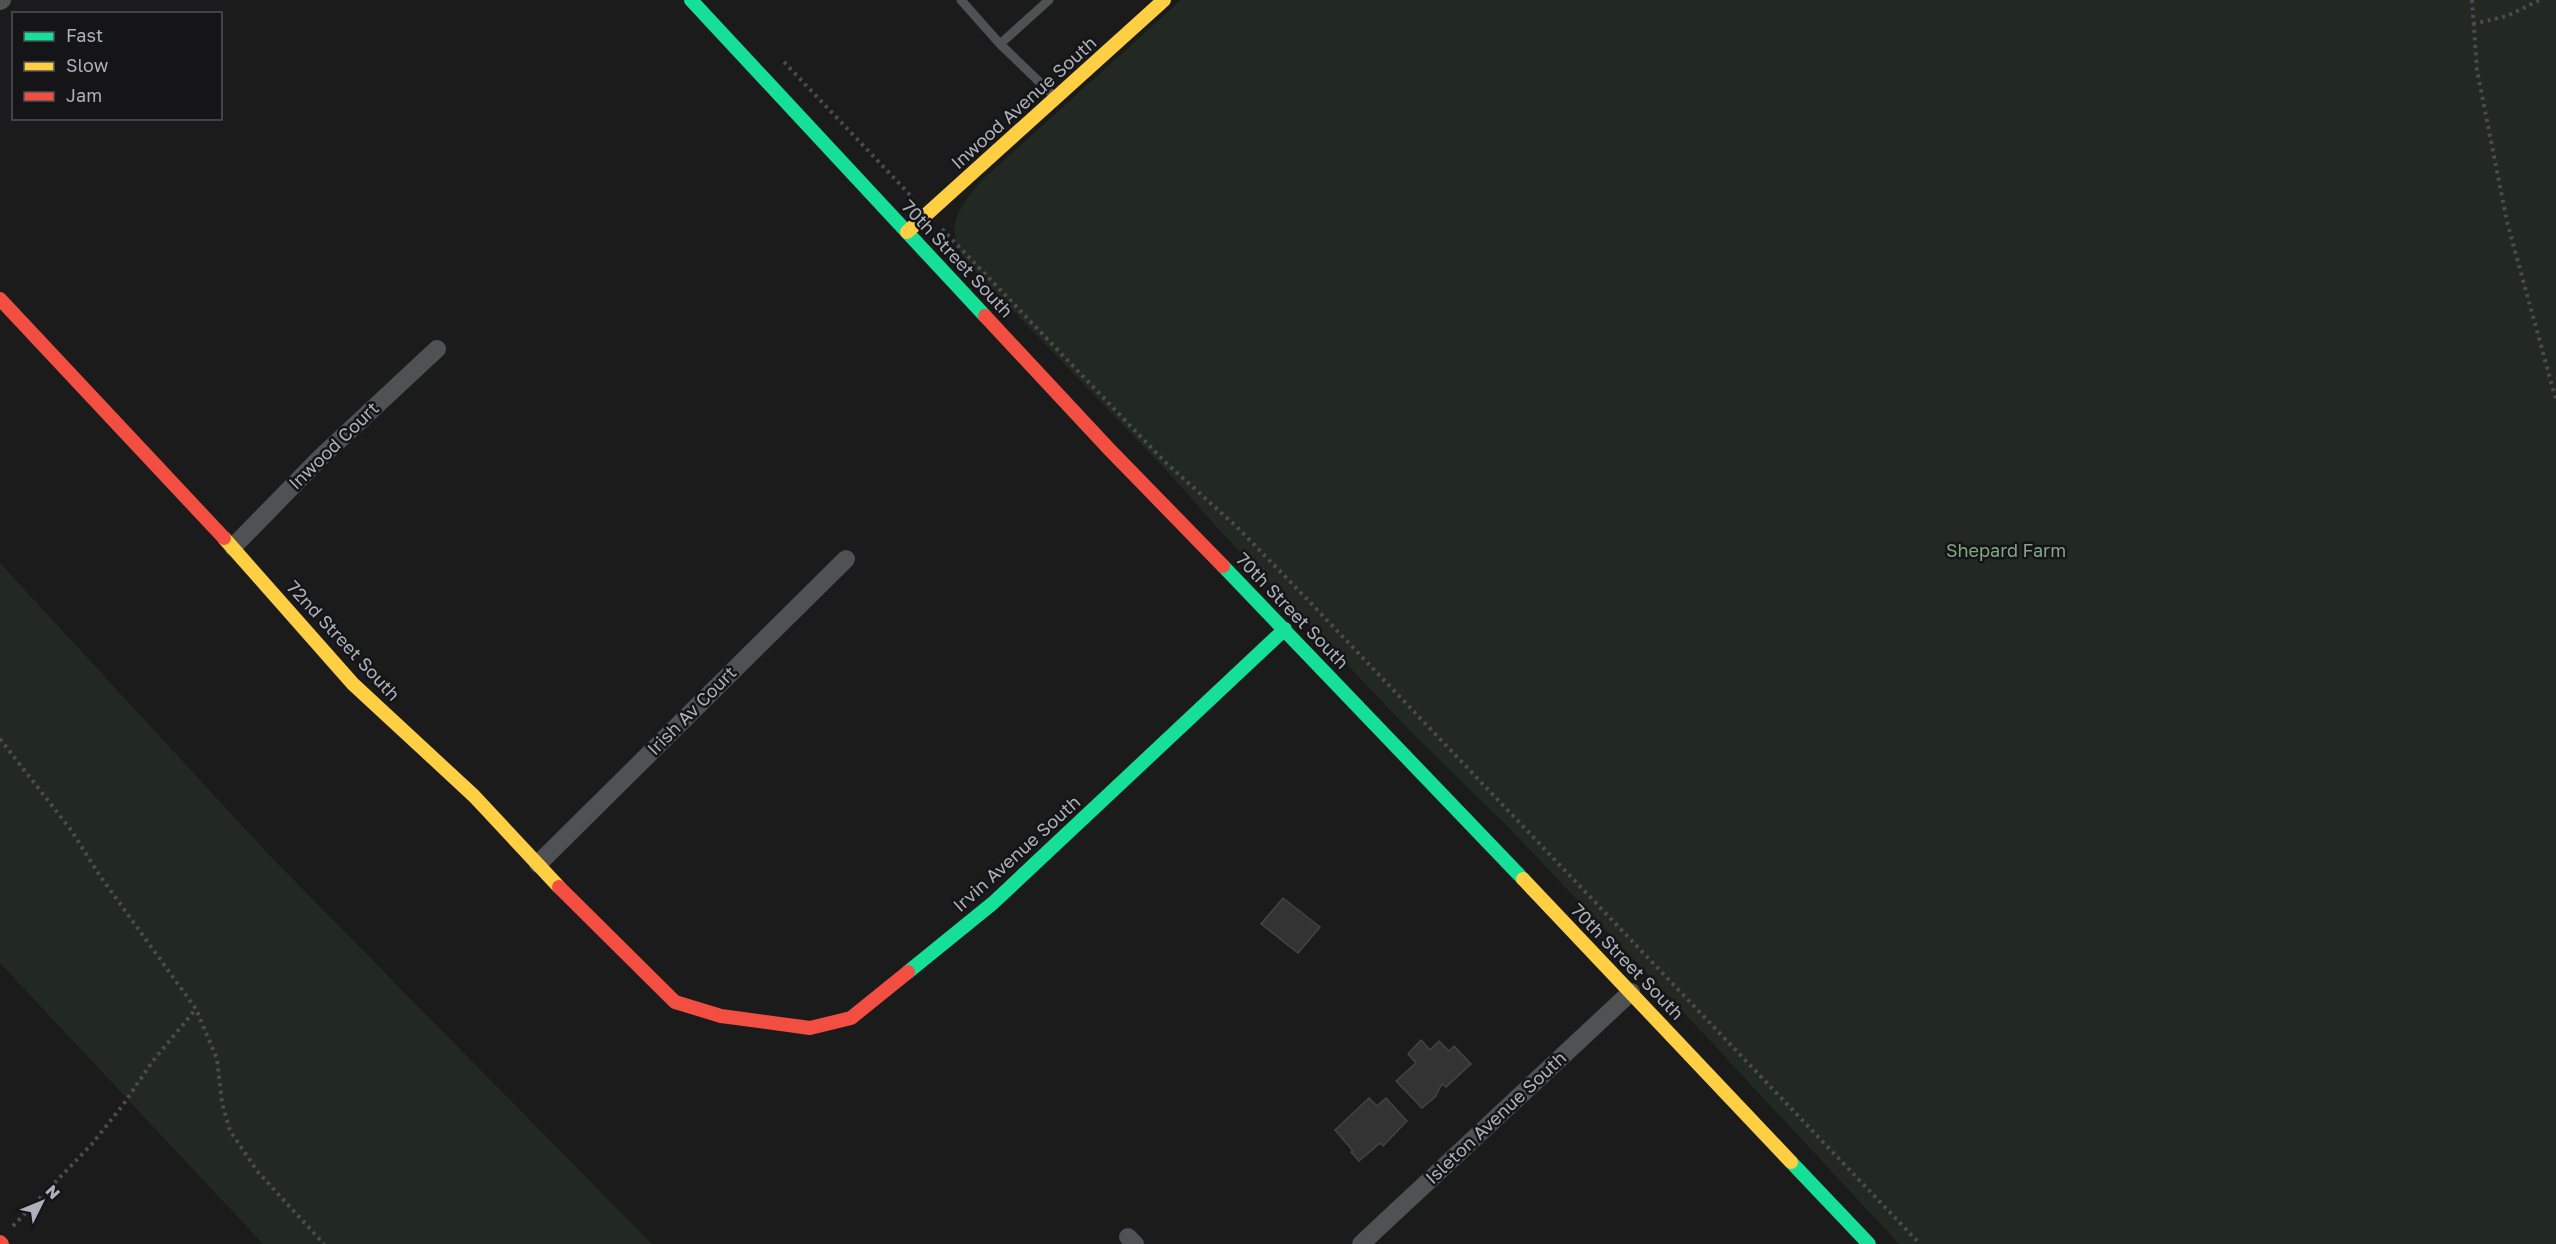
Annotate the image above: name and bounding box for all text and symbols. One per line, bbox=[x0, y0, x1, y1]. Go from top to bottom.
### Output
legend bbox=[12, 12, 222, 120]
text: Fast bbox=[66, 24, 103, 46]
street label: Inwood Avenue South bbox=[946, 31, 1100, 173]
text: Slow bbox=[66, 54, 109, 76]
text: Jam bbox=[66, 84, 102, 106]
street label: 70th Street South bbox=[898, 195, 1018, 322]
street label: Inwood Court bbox=[284, 397, 383, 494]
park label: Shepard Farm bbox=[1946, 539, 2066, 561]
street label: 70th Street South bbox=[1232, 548, 1354, 673]
street label: 72nd Street South bbox=[283, 576, 405, 705]
street label: Irish Av Court bbox=[642, 661, 740, 759]
street label: Irvin Avenue South bbox=[948, 790, 1084, 916]
street label: 70th Street South bbox=[1567, 899, 1689, 1024]
street label: Isleton Avenue South bbox=[1420, 1046, 1570, 1188]
north arrow bbox=[12, 1172, 72, 1232]
text: N bbox=[42, 1180, 64, 1203]

